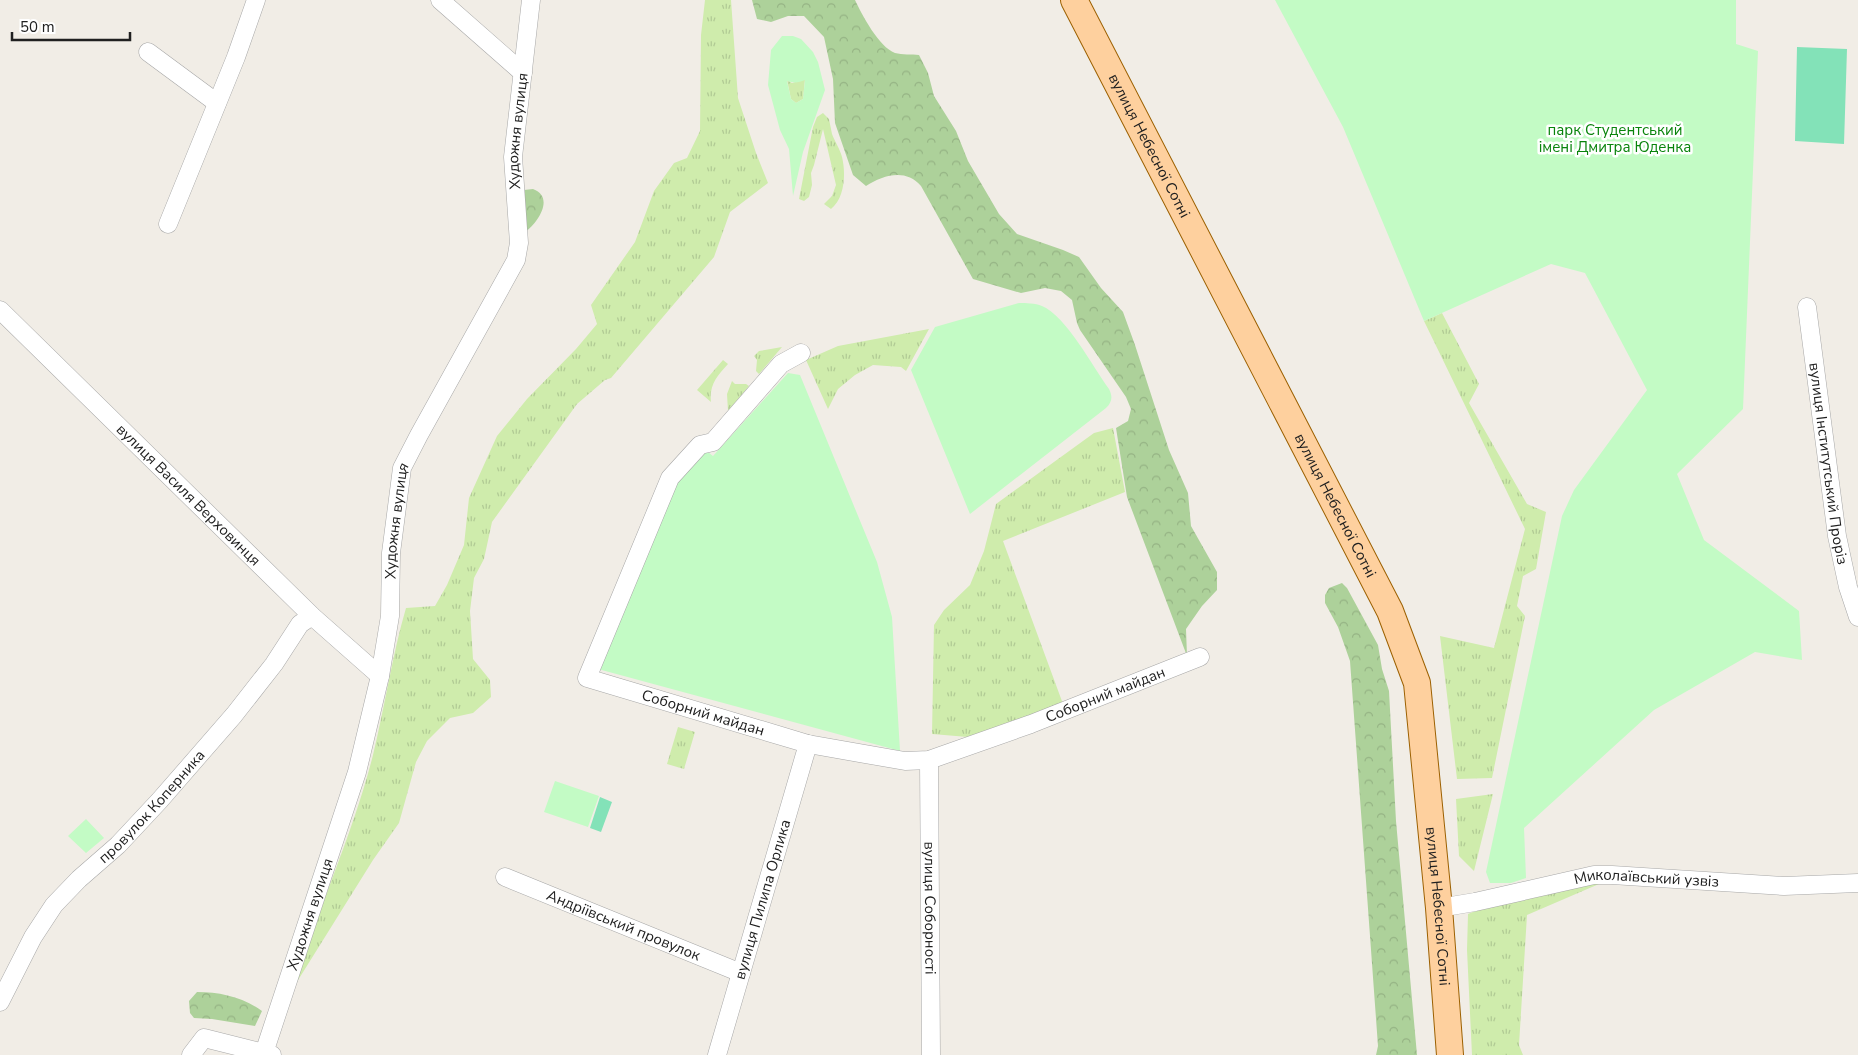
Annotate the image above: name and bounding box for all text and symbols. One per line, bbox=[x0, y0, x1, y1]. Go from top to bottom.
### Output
scale bar bbox=[12, 10, 130, 42]
text: 50 m bbox=[20, 17, 55, 37]
street label: вулиця Небесної Сотні bbox=[1104, 70, 1195, 221]
street label: Художня вулиця bbox=[503, 72, 533, 190]
park label: парк Студентський імені Дмитра Юденка bbox=[1539, 120, 1691, 157]
street label: вулиця Інститутський Проріз bbox=[1804, 361, 1853, 566]
street label: вулиця Василя Верховинця bbox=[112, 419, 265, 570]
street label: вулиця Небесної Сотні bbox=[1290, 430, 1381, 581]
street label: Художня вулиця bbox=[381, 459, 413, 579]
street label: Соборний майдан bbox=[1043, 662, 1168, 727]
street label: Соборний майдан bbox=[639, 685, 767, 740]
street label: провулок Коперника bbox=[94, 746, 209, 868]
street label: вулиця Пилипа Орлика bbox=[730, 817, 795, 982]
street label: вулиця Небесної Сотні bbox=[1421, 826, 1455, 987]
street label: вулиця Соборності bbox=[920, 841, 940, 975]
street label: Художня вулиця bbox=[282, 856, 338, 973]
street label: Миколаївський узвіз bbox=[1572, 865, 1720, 892]
street label: Андріївський провулок bbox=[544, 885, 704, 965]

